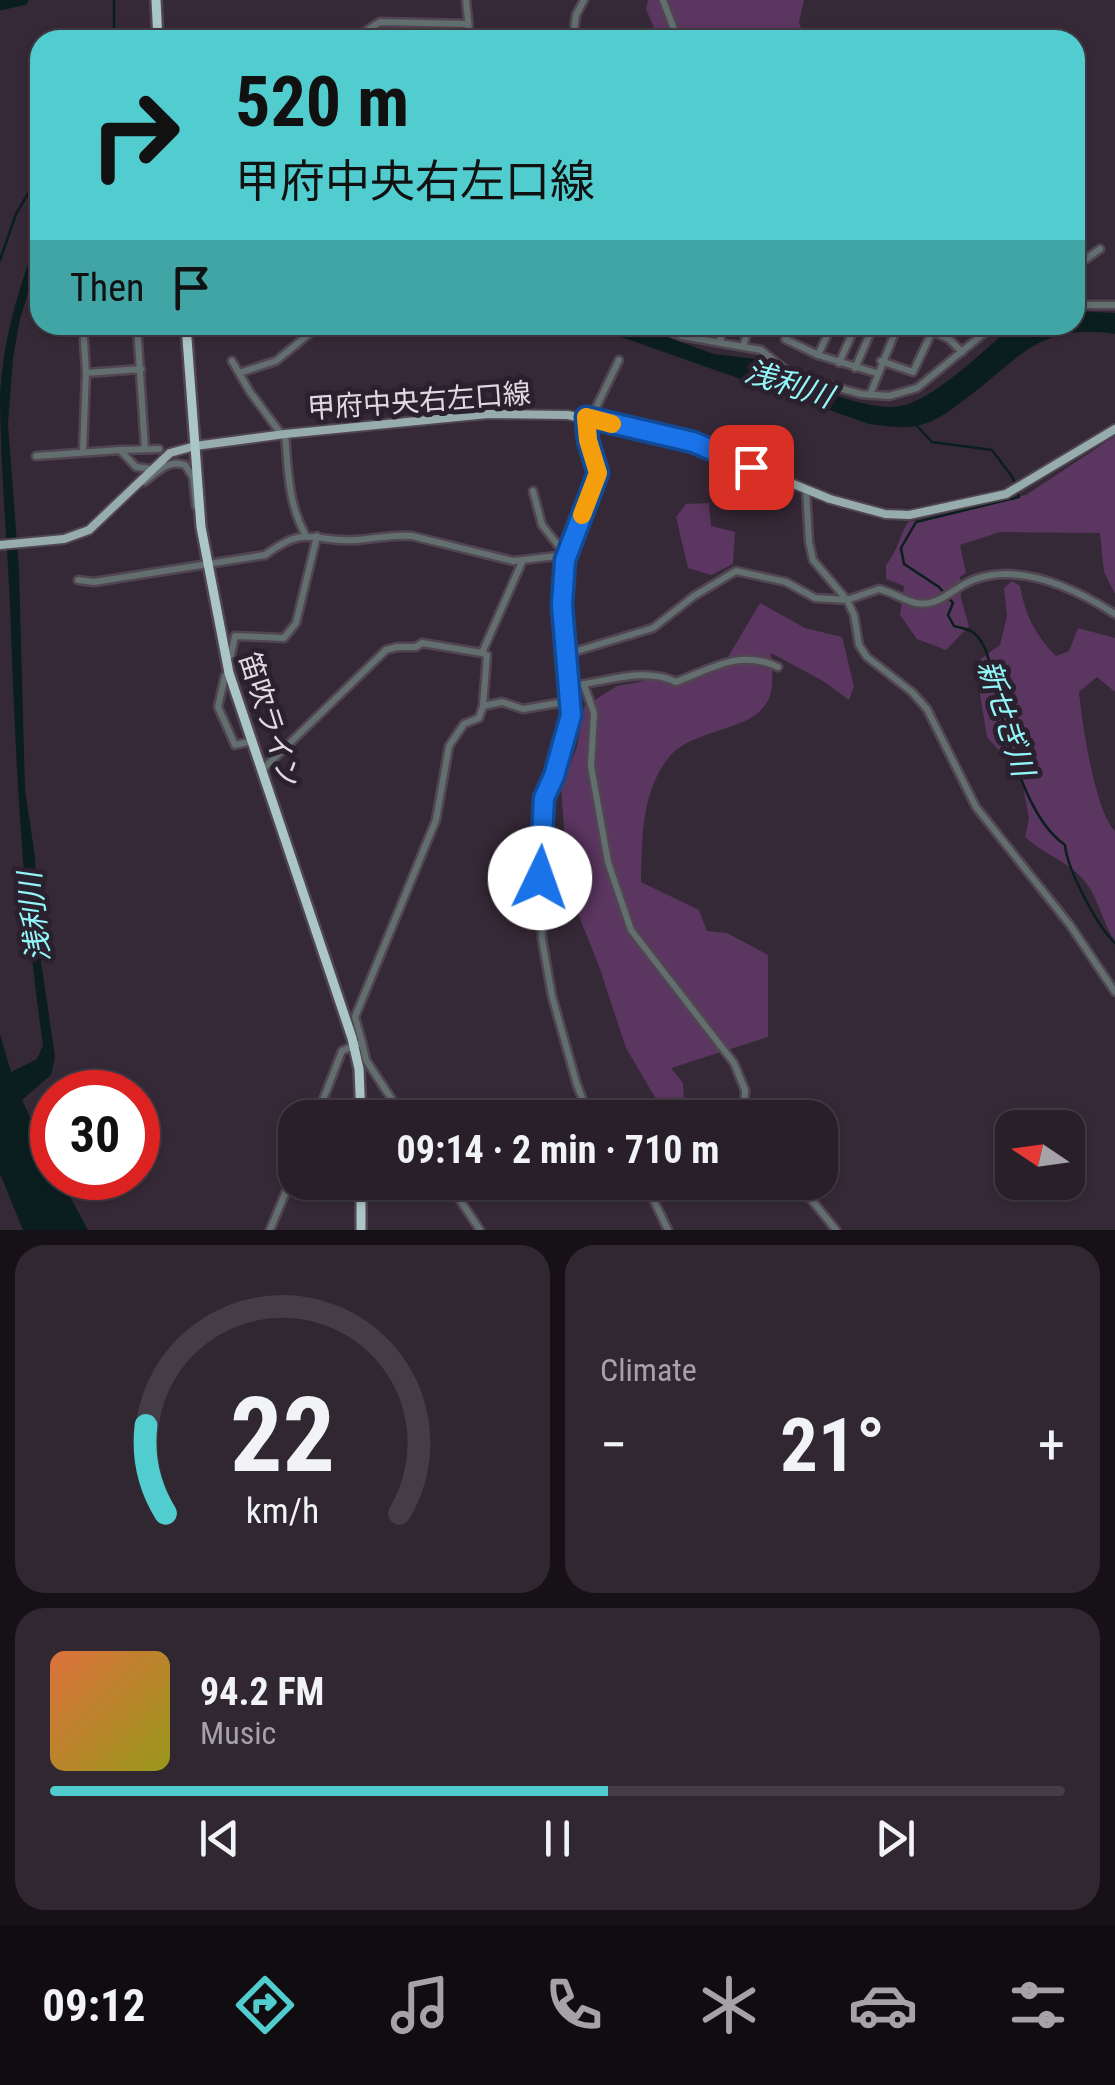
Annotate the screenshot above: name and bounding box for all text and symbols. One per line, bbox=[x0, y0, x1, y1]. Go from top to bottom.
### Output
text: 520 m bbox=[235, 61, 409, 143]
icon: right bbox=[70, 70, 200, 200]
text: 甲府中央右左口線 bbox=[235, 155, 595, 208]
icon: arrive bbox=[164, 260, 219, 315]
text: Then bbox=[70, 266, 144, 310]
water label: 浅利川 bbox=[741, 353, 840, 415]
street label: 甲府中央右左口線 bbox=[306, 377, 532, 425]
pin bbox=[709, 425, 794, 510]
icon: arrive bbox=[724, 440, 779, 495]
street label: 笛吹ライン bbox=[233, 648, 307, 792]
water label: 新せぎ川 bbox=[971, 656, 1042, 783]
position arrow bbox=[488, 826, 592, 930]
water label: 浅利川 bbox=[12, 867, 56, 964]
speed limit sign: 30 bbox=[30, 1070, 160, 1200]
north arrow bbox=[995, 1110, 1085, 1200]
map controls bbox=[995, 1110, 1085, 1200]
text: 09:14 · 2 min · 710 m bbox=[397, 1128, 719, 1172]
text: Climate bbox=[600, 1351, 697, 1389]
text: 22 bbox=[230, 1375, 335, 1496]
text: 21° bbox=[780, 1401, 885, 1489]
text: − bbox=[600, 1413, 628, 1477]
text: + bbox=[1038, 1413, 1065, 1477]
text: km/h bbox=[246, 1490, 319, 1532]
text: 94.2 FM bbox=[200, 1670, 324, 1714]
text: Music bbox=[200, 1714, 276, 1752]
icon: previous bbox=[192, 1811, 247, 1866]
icon: pause bbox=[530, 1811, 585, 1866]
icon: next bbox=[868, 1811, 923, 1866]
icon: directions bbox=[230, 1970, 300, 2040]
icon: music bbox=[385, 1970, 455, 2040]
icon: phone bbox=[539, 1970, 609, 2040]
icon: climate bbox=[694, 1970, 764, 2040]
icon: car bbox=[848, 1970, 918, 2040]
icon: filters bbox=[1003, 1970, 1073, 2040]
text: 09:12 bbox=[42, 1979, 146, 2032]

